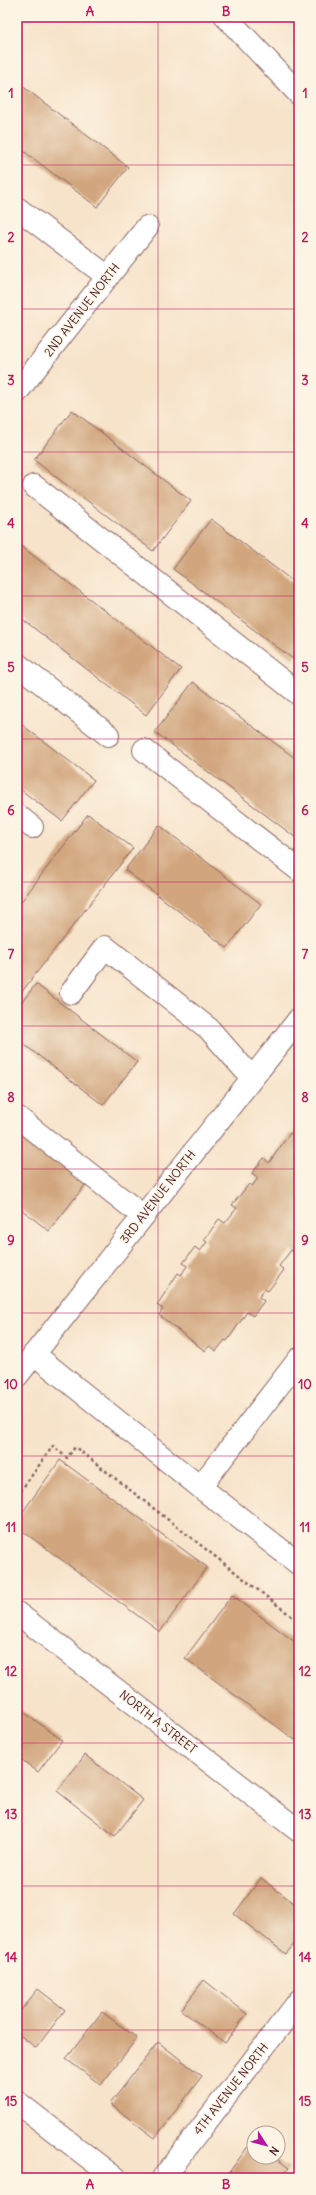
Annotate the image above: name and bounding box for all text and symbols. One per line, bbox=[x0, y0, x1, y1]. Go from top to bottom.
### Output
text: A bbox=[86, 3, 95, 20]
text: B bbox=[222, 3, 231, 20]
text: 1 bbox=[8, 85, 14, 102]
text: 1 bbox=[302, 85, 308, 102]
text: 2 bbox=[7, 229, 15, 246]
text: 2 bbox=[301, 229, 309, 246]
street label: 2ND AVENUE NORTH bbox=[40, 260, 123, 359]
text: 3 bbox=[7, 372, 15, 389]
text: 3 bbox=[301, 372, 309, 389]
text: 4 bbox=[7, 515, 15, 532]
text: 4 bbox=[301, 515, 309, 532]
text: 5 bbox=[7, 659, 15, 676]
text: 5 bbox=[301, 659, 309, 676]
text: 6 bbox=[7, 802, 15, 819]
text: 6 bbox=[301, 802, 309, 819]
text: 7 bbox=[8, 946, 15, 963]
text: 7 bbox=[302, 946, 309, 963]
text: 8 bbox=[7, 1089, 15, 1106]
text: 8 bbox=[301, 1089, 309, 1106]
street label: 3RD AVENUE NORTH bbox=[117, 1147, 199, 1246]
text: 9 bbox=[7, 1232, 15, 1249]
text: 9 bbox=[301, 1232, 309, 1249]
text: 10 bbox=[4, 1376, 18, 1393]
text: 10 bbox=[298, 1376, 312, 1393]
text: 11 bbox=[6, 1519, 16, 1536]
text: 11 bbox=[300, 1519, 310, 1536]
text: 12 bbox=[5, 1663, 17, 1680]
text: 12 bbox=[299, 1663, 311, 1680]
street label: NORTH A STREET bbox=[117, 1687, 200, 1757]
text: 13 bbox=[5, 1806, 17, 1823]
text: 13 bbox=[299, 1806, 311, 1823]
text: 14 bbox=[5, 1949, 18, 1966]
text: 14 bbox=[299, 1949, 312, 1966]
street label: 4TH AVENUE NORTH bbox=[190, 2039, 271, 2138]
text: 15 bbox=[5, 2093, 18, 2110]
text: 15 bbox=[299, 2093, 312, 2110]
north arrow bbox=[246, 2125, 286, 2165]
text: N bbox=[266, 2144, 282, 2158]
text: A bbox=[86, 2176, 95, 2193]
text: B bbox=[222, 2176, 231, 2193]

